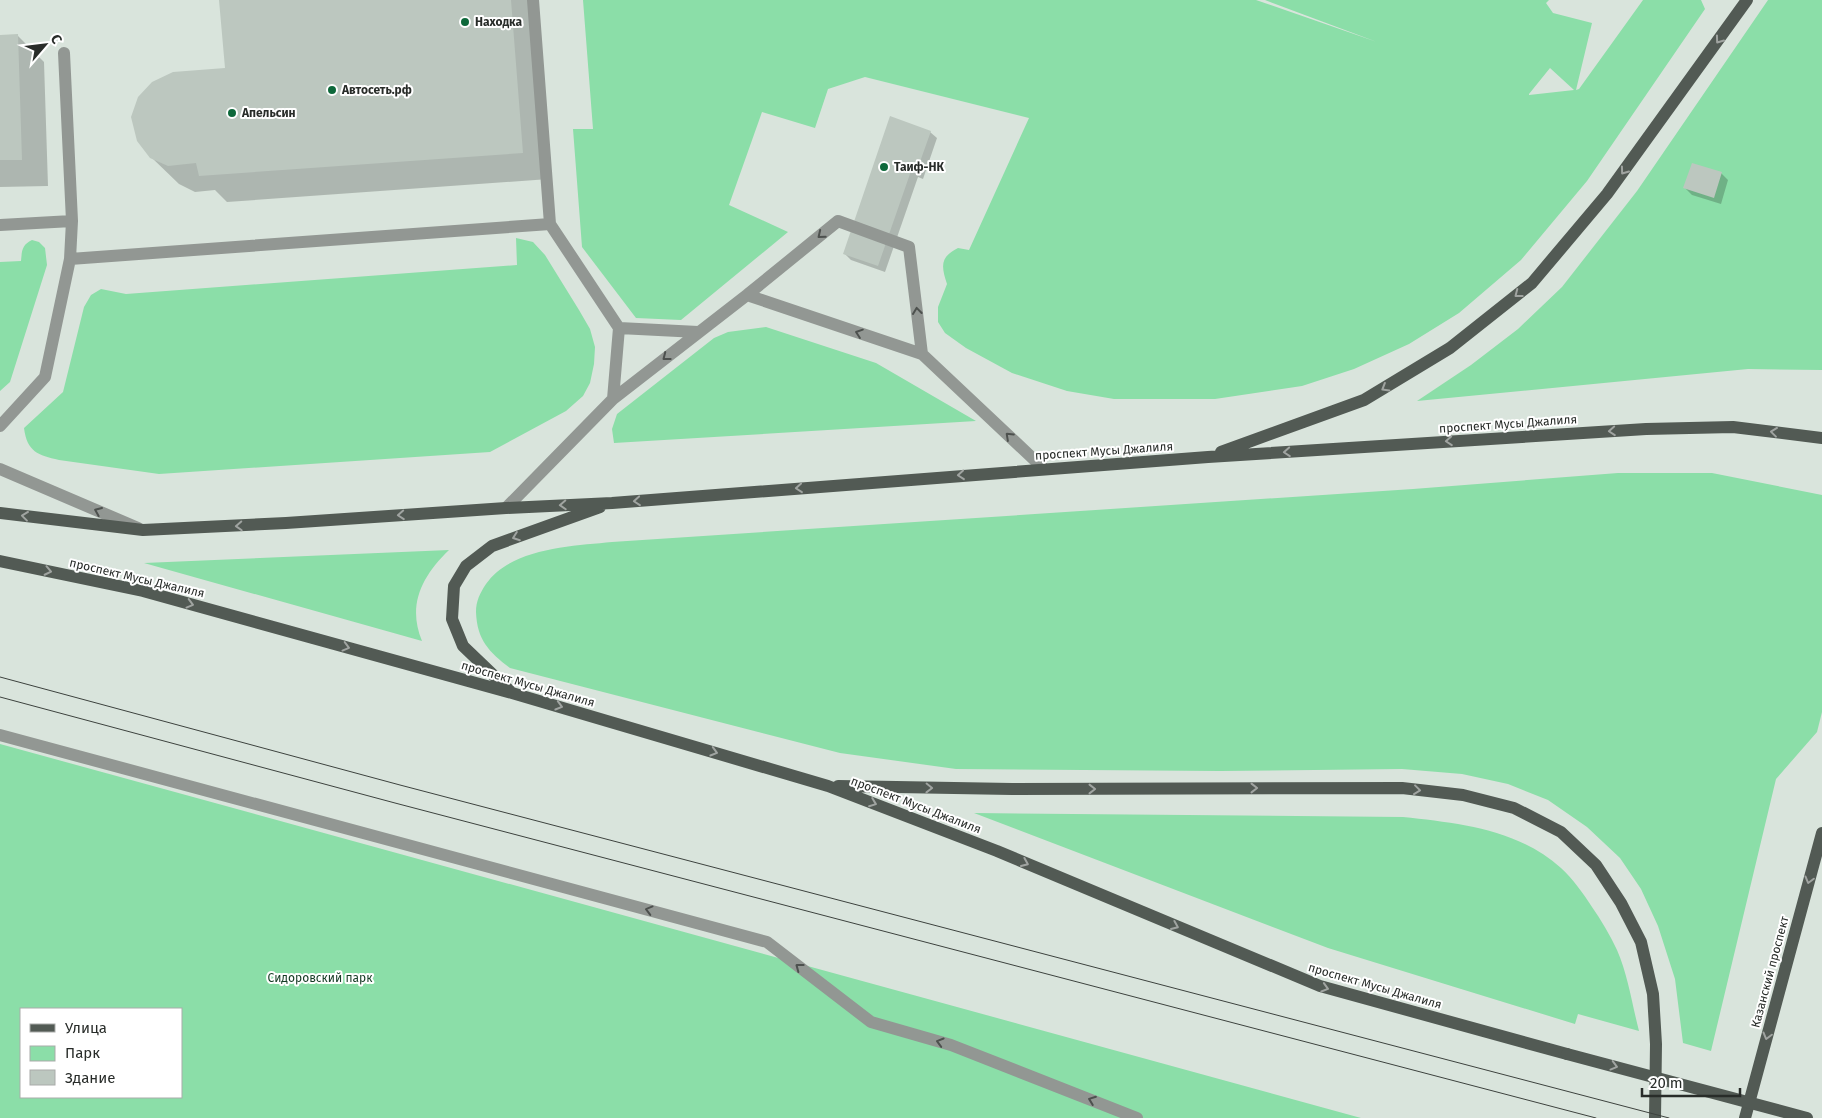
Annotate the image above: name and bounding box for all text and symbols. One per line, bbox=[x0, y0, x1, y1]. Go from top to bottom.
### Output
place label: Находка bbox=[475, 15, 523, 29]
marker: Находка bbox=[459, 16, 471, 28]
north arrow bbox=[20, 20, 70, 70]
text: С bbox=[47, 32, 65, 47]
one-way arrow bbox=[1715, 34, 1725, 43]
place label: Автосеть.рф bbox=[341, 83, 412, 97]
marker: Автосеть.рф bbox=[326, 84, 338, 96]
place label: Апельсин bbox=[241, 106, 296, 120]
marker: Апельсин bbox=[226, 107, 238, 119]
place label: Таиф-НК bbox=[894, 160, 944, 174]
marker: Таиф-НК bbox=[878, 161, 890, 173]
one-way arrow bbox=[1621, 165, 1629, 174]
one-way arrow bbox=[818, 229, 827, 237]
one-way arrow bbox=[1515, 289, 1524, 297]
one-way arrow bbox=[912, 307, 923, 315]
one-way arrow bbox=[855, 329, 864, 339]
one-way arrow bbox=[663, 352, 672, 360]
one-way arrow bbox=[1382, 381, 1391, 391]
street label: проспект Мусы Джалиля bbox=[1439, 412, 1577, 436]
one-way arrow bbox=[1607, 425, 1615, 436]
one-way arrow bbox=[1769, 427, 1777, 438]
one-way arrow bbox=[1005, 433, 1014, 442]
one-way arrow bbox=[1445, 436, 1453, 447]
street label: проспект Мусы Джалиля bbox=[1035, 439, 1173, 463]
one-way arrow bbox=[1283, 446, 1291, 457]
one-way arrow bbox=[957, 470, 965, 481]
one-way arrow bbox=[795, 483, 803, 494]
one-way arrow bbox=[633, 495, 641, 506]
one-way arrow bbox=[559, 500, 567, 511]
one-way arrow bbox=[94, 506, 103, 517]
one-way arrow bbox=[396, 510, 404, 521]
one-way arrow bbox=[21, 511, 29, 522]
one-way arrow bbox=[234, 520, 242, 531]
one-way arrow bbox=[513, 531, 521, 541]
street label: проспект Мусы Джалиля bbox=[68, 556, 206, 600]
one-way arrow bbox=[43, 565, 52, 576]
one-way arrow bbox=[185, 598, 194, 609]
one-way arrow bbox=[342, 641, 351, 652]
street label: проспект Мусы Джалиля bbox=[460, 658, 596, 710]
one-way arrow bbox=[554, 701, 562, 711]
one-way arrow bbox=[710, 747, 718, 757]
street label: проспект Мусы Джалиля bbox=[849, 774, 983, 836]
one-way arrow bbox=[926, 783, 933, 793]
one-way arrow bbox=[1250, 783, 1258, 793]
one-way arrow bbox=[1088, 784, 1096, 794]
one-way arrow bbox=[1413, 784, 1421, 795]
one-way arrow bbox=[869, 797, 877, 807]
one-way arrow bbox=[1020, 856, 1029, 867]
one-way arrow bbox=[1805, 875, 1815, 883]
one-way arrow bbox=[645, 905, 653, 916]
street label: Казанский проспект bbox=[1748, 914, 1792, 1029]
one-way arrow bbox=[1170, 919, 1179, 930]
street label: проспект Мусы Джалиля bbox=[1307, 960, 1443, 1012]
one-way arrow bbox=[796, 964, 805, 972]
park label: Сидоровский парк bbox=[268, 971, 373, 985]
one-way arrow bbox=[1320, 982, 1328, 992]
legend bbox=[20, 1008, 182, 1098]
text: Улица bbox=[65, 1019, 107, 1037]
one-way arrow bbox=[1762, 1032, 1773, 1041]
one-way arrow bbox=[936, 1037, 945, 1047]
text: Парк bbox=[65, 1044, 100, 1062]
one-way arrow bbox=[1609, 1061, 1617, 1071]
scale bar bbox=[1642, 1066, 1740, 1098]
text: Здание bbox=[65, 1069, 115, 1087]
text: 20 m bbox=[1650, 1074, 1683, 1092]
one-way arrow bbox=[1088, 1096, 1096, 1106]

